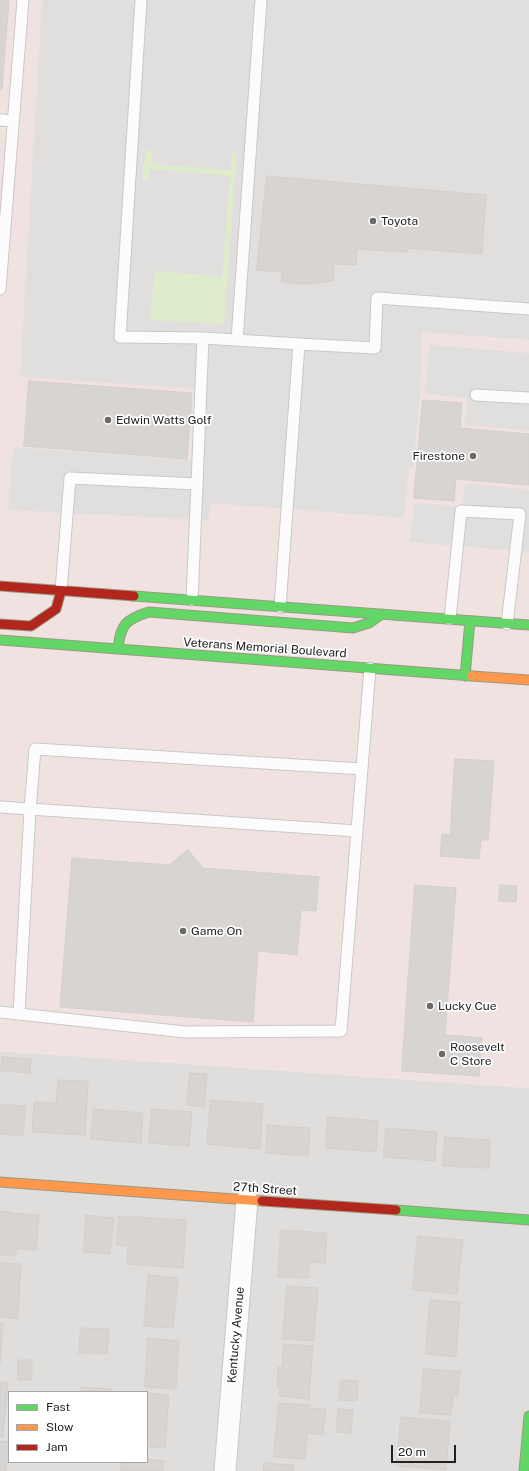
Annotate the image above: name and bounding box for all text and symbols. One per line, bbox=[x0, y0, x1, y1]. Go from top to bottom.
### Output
place label: Toyota bbox=[381, 214, 418, 228]
marker: Toyota bbox=[368, 216, 378, 226]
place label: Edwin Watts Golf bbox=[116, 413, 211, 427]
marker: Edwin Watts Golf bbox=[103, 415, 113, 425]
place label: Firestone bbox=[413, 449, 465, 463]
marker: Firestone bbox=[468, 451, 478, 461]
street label: Veterans Memorial Boulevard bbox=[183, 635, 347, 661]
place label: Game On bbox=[191, 924, 242, 938]
marker: Game On bbox=[178, 926, 188, 936]
place label: Lucky Cue bbox=[438, 999, 497, 1013]
marker: Lucky Cue bbox=[425, 1001, 435, 1011]
place label: Roosevelt C Store bbox=[450, 1040, 505, 1068]
marker: Roosevelt C Store bbox=[437, 1049, 447, 1059]
street label: 27th Street bbox=[233, 1180, 297, 1198]
street label: Kentucky Avenue bbox=[225, 1286, 247, 1384]
legend bbox=[8, 1391, 148, 1463]
text: Fast bbox=[46, 1400, 70, 1414]
text: Slow bbox=[46, 1420, 73, 1434]
scale bar bbox=[393, 1437, 458, 1463]
text: Jam bbox=[46, 1440, 68, 1454]
text: 20 m bbox=[398, 1445, 426, 1459]

